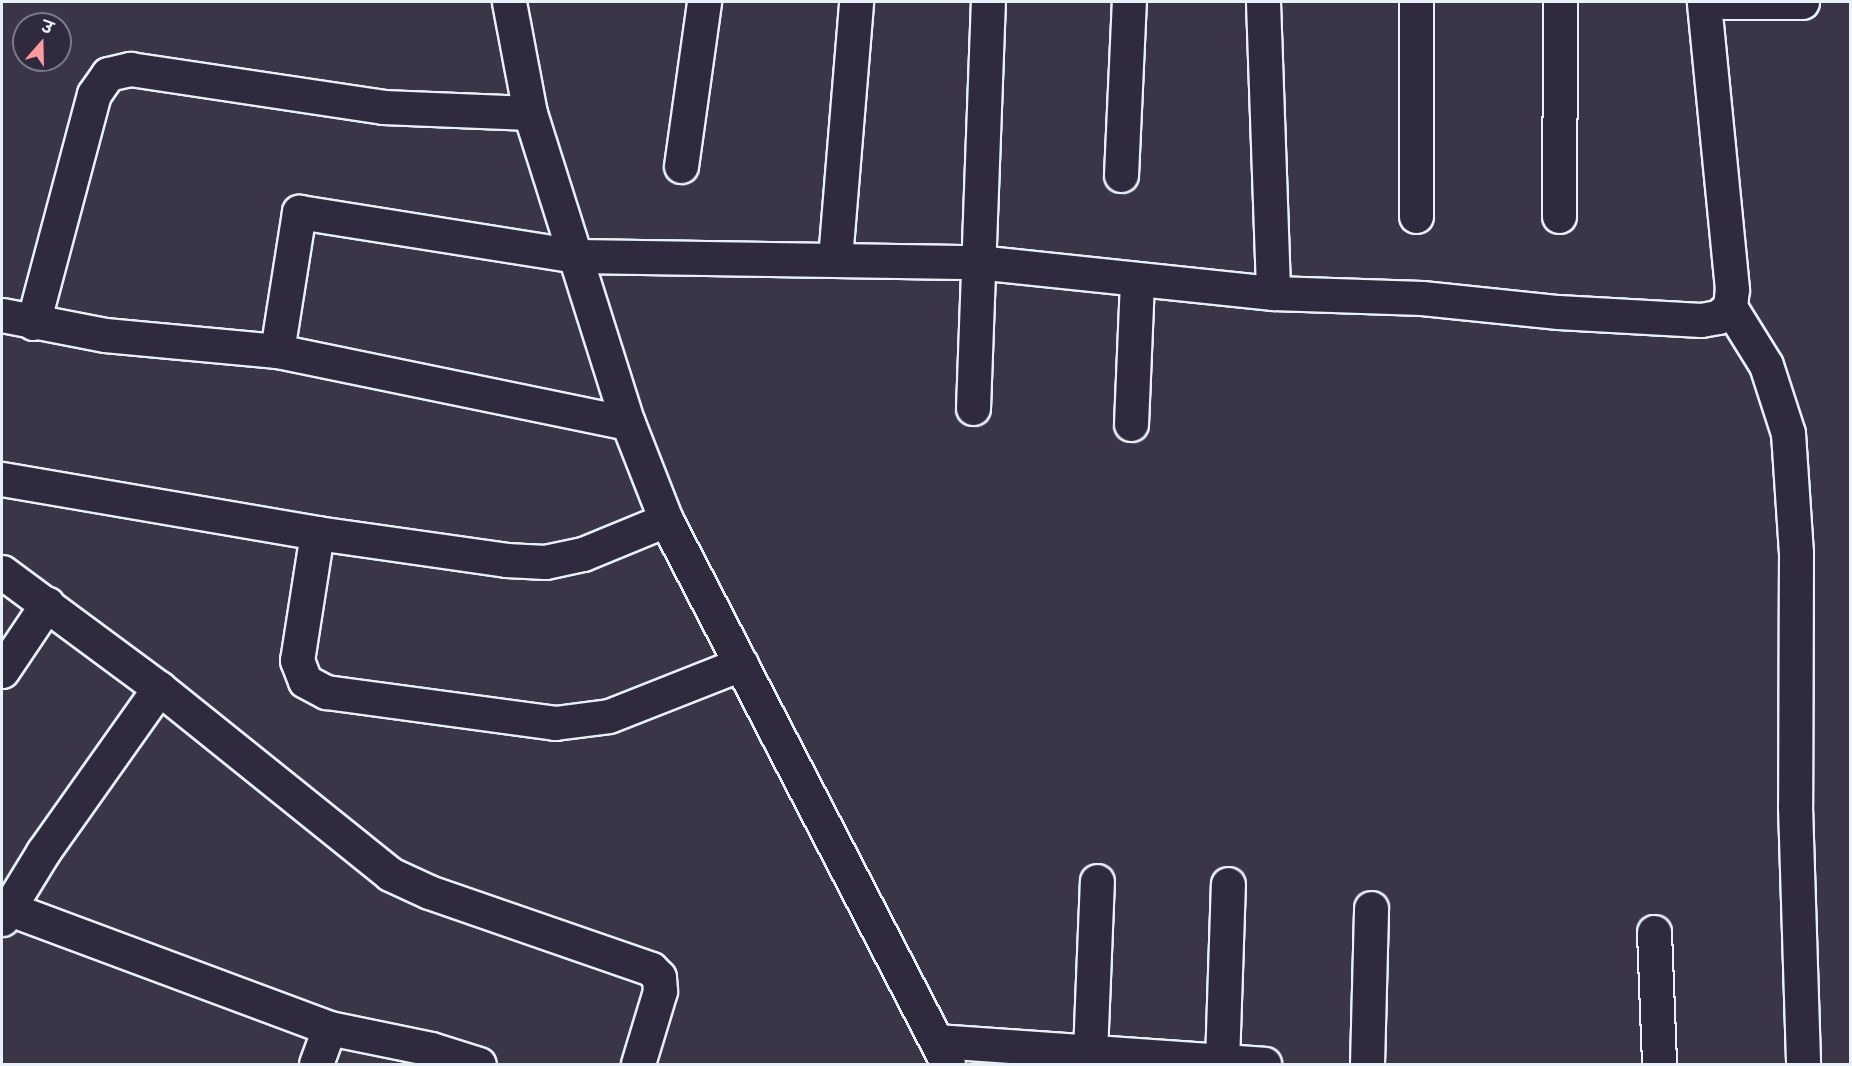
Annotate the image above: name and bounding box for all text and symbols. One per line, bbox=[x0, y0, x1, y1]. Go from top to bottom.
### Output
north arrow bbox=[12, 12, 72, 72]
text: उ bbox=[39, 16, 56, 38]

